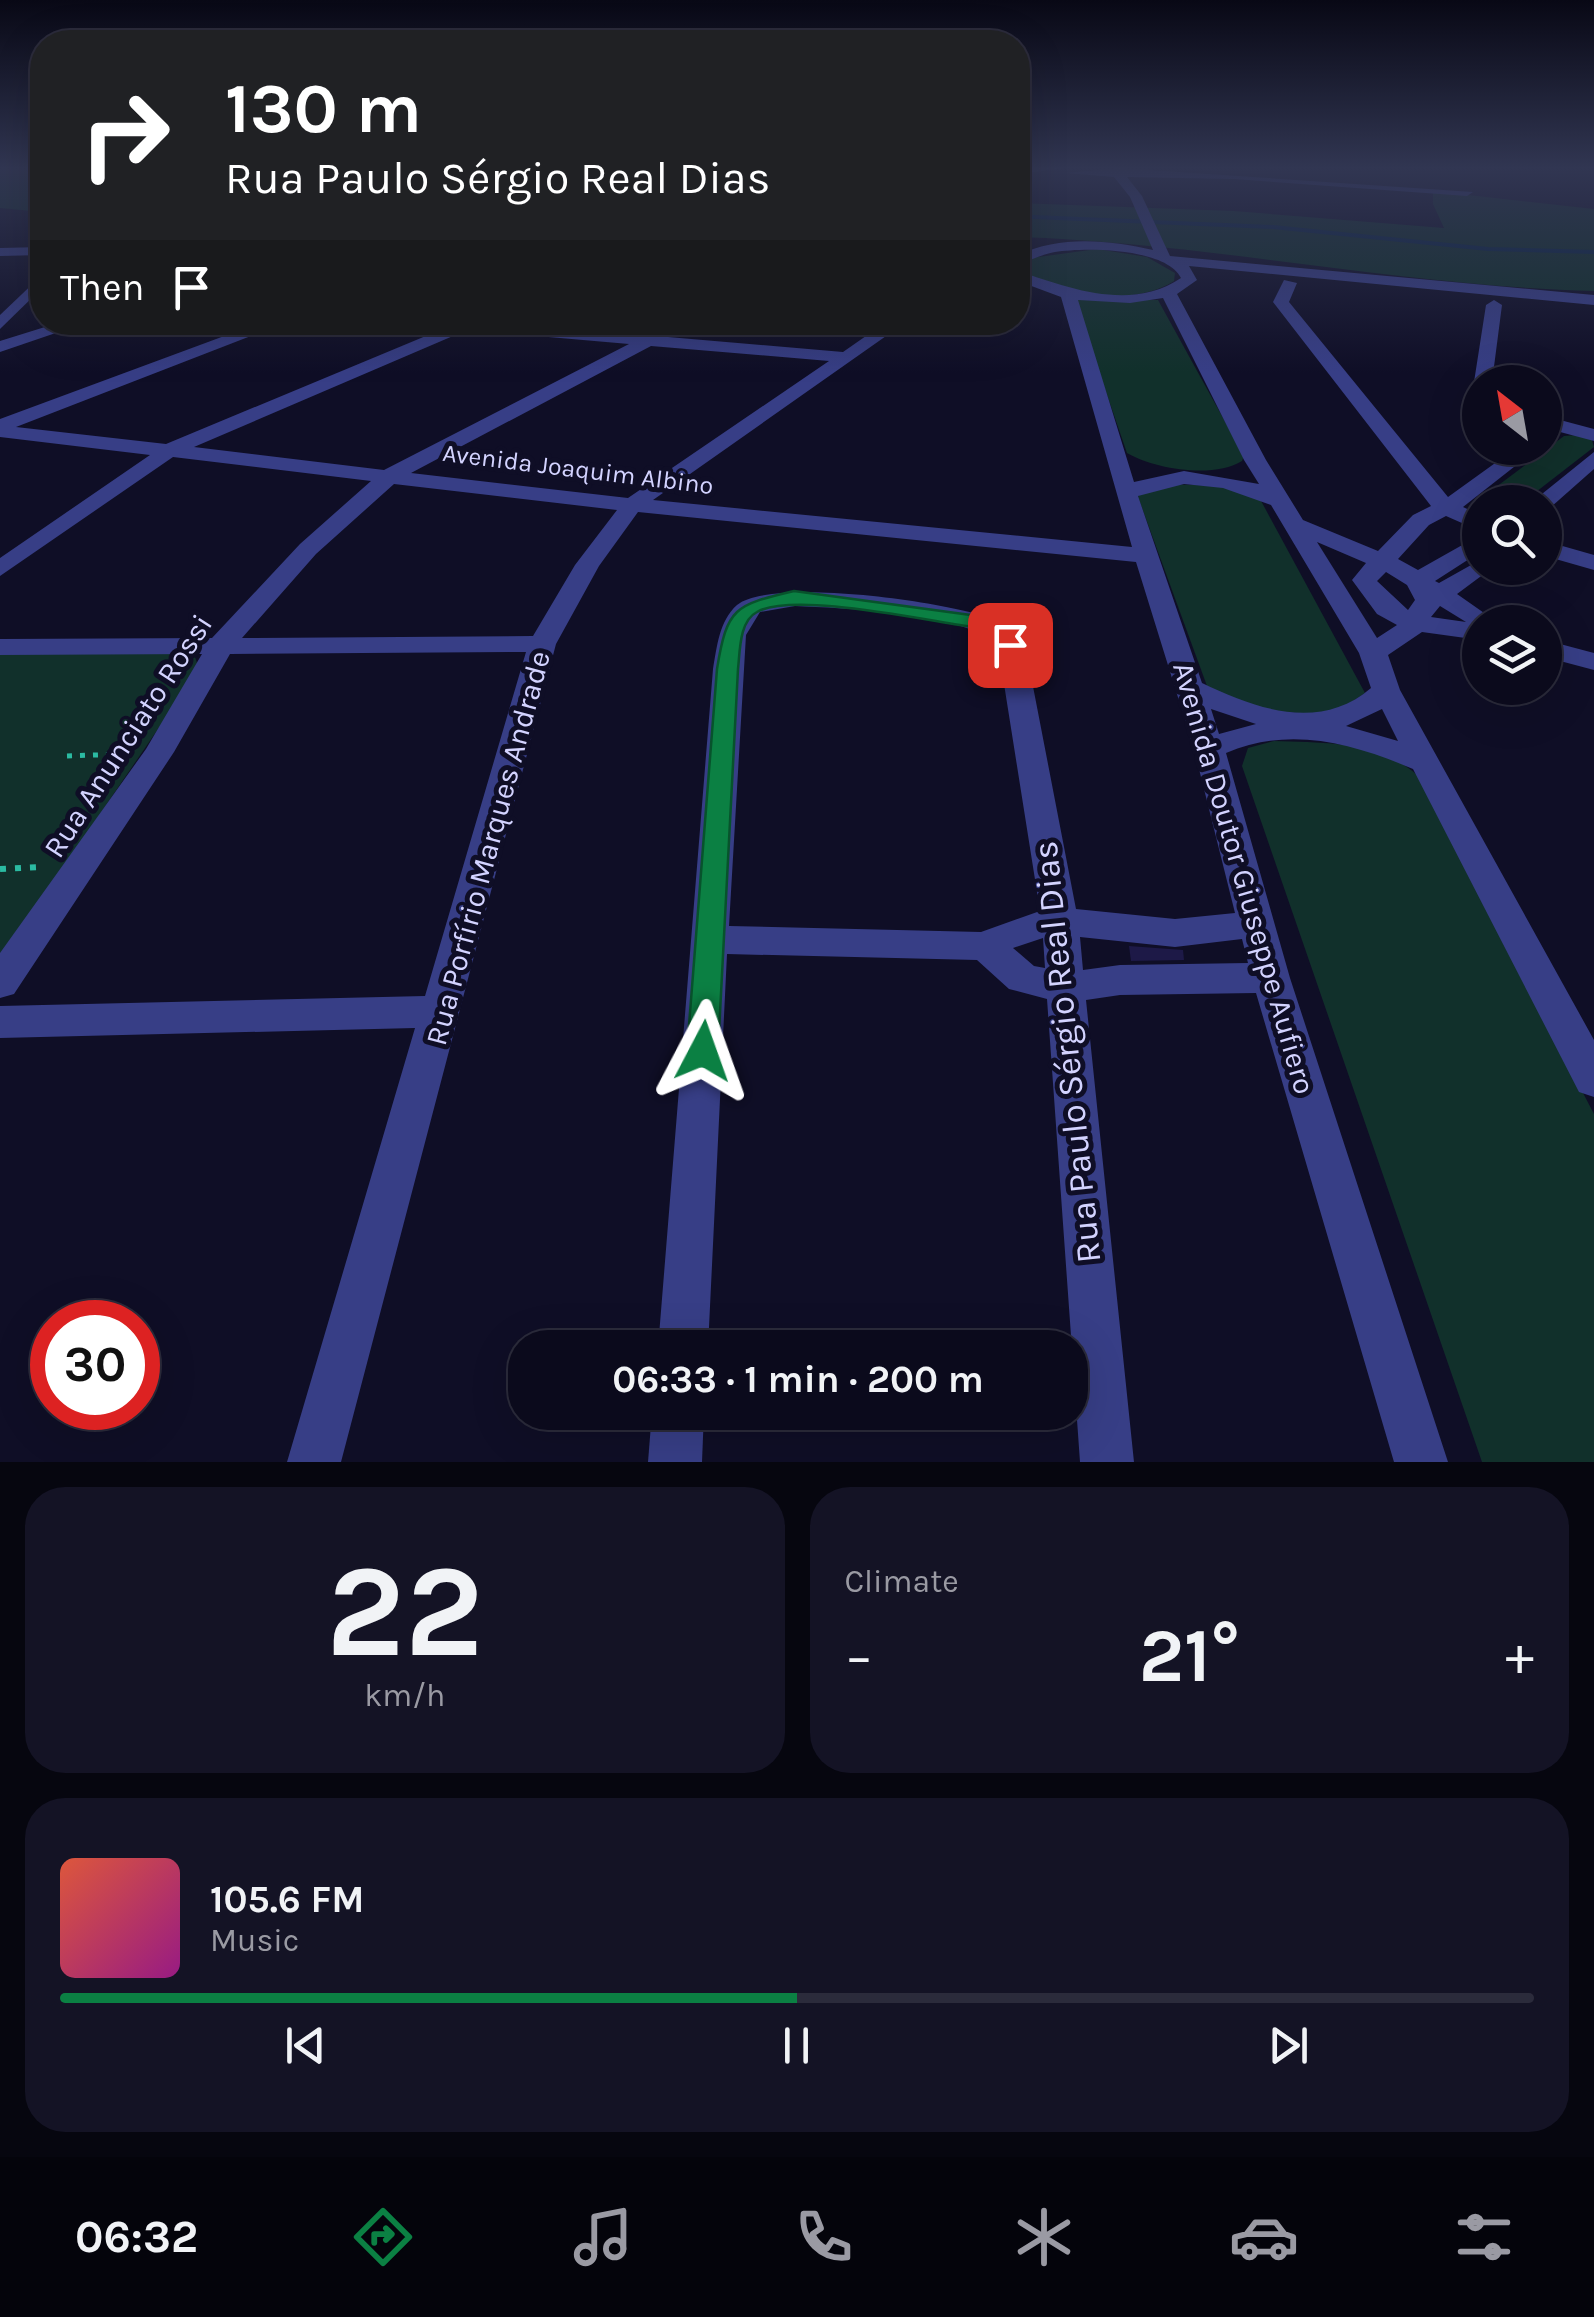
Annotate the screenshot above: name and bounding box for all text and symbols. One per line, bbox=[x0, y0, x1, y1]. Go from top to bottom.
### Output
text: 130 m bbox=[225, 68, 422, 150]
icon: right bbox=[60, 70, 190, 200]
text: Rua Paulo Sérgio Real Dias bbox=[225, 152, 770, 204]
icon: arrive bbox=[164, 260, 219, 315]
text: Then bbox=[60, 265, 144, 310]
north arrow bbox=[1462, 365, 1562, 465]
map controls bbox=[1462, 365, 1562, 705]
street label: Avenida Joaquim Albino bbox=[441, 438, 715, 500]
button: search bbox=[1462, 485, 1562, 585]
pin bbox=[968, 603, 1053, 688]
button: layers bbox=[1462, 605, 1562, 705]
street label: Rua Anunciato Rossi bbox=[36, 608, 220, 864]
icon: arrive bbox=[983, 618, 1038, 673]
street label: Rua Porfírio Marques Andrade bbox=[418, 647, 558, 1049]
street label: Avenida Doutor Giuseppe Aufiero bbox=[1165, 658, 1323, 1098]
street label: Rua Paulo Sérgio Real Dias bbox=[1024, 839, 1110, 1265]
position arrow bbox=[651, 999, 755, 1103]
speed limit sign: 30 bbox=[30, 1300, 160, 1430]
text: 06:33 · 1 min · 200 m bbox=[612, 1357, 984, 1402]
text: 22 bbox=[326, 1536, 483, 1688]
text: Climate bbox=[845, 1563, 959, 1600]
text: 21° bbox=[1139, 1612, 1240, 1700]
text: − bbox=[845, 1624, 873, 1688]
text: + bbox=[1505, 1624, 1534, 1688]
text: km/h bbox=[364, 1677, 445, 1714]
text: 105.6 FM bbox=[210, 1877, 365, 1922]
text: Music bbox=[210, 1922, 299, 1959]
icon: previous bbox=[278, 2018, 333, 2073]
icon: pause bbox=[769, 2018, 824, 2073]
icon: next bbox=[1261, 2018, 1316, 2073]
icon: directions bbox=[348, 2202, 418, 2272]
icon: music bbox=[568, 2202, 638, 2272]
icon: phone bbox=[789, 2202, 859, 2272]
icon: climate bbox=[1009, 2202, 1079, 2272]
icon: car bbox=[1229, 2202, 1299, 2272]
icon: filters bbox=[1449, 2202, 1519, 2272]
text: 06:32 bbox=[75, 2211, 198, 2263]

